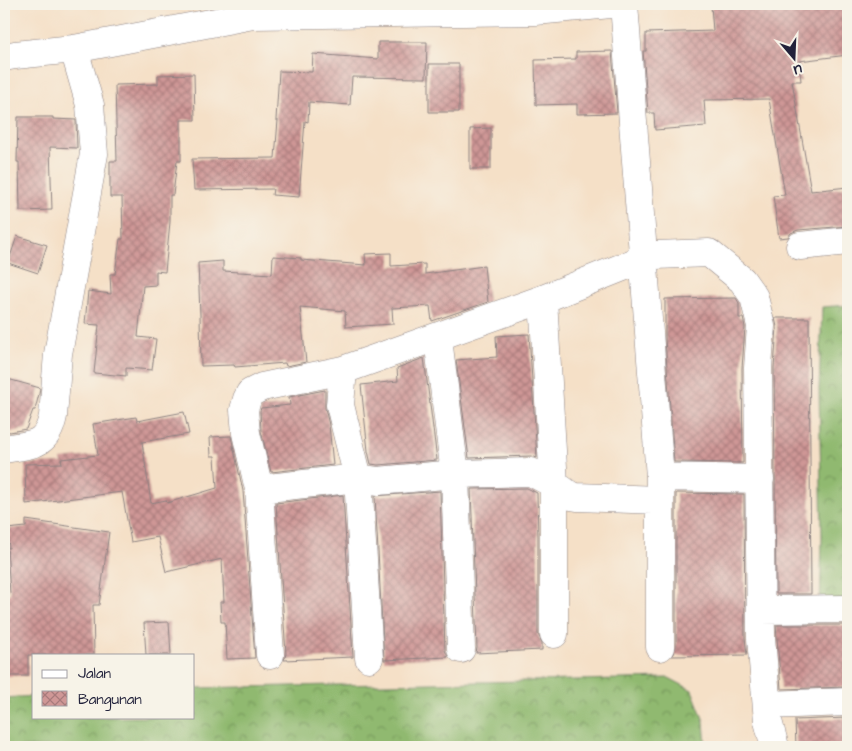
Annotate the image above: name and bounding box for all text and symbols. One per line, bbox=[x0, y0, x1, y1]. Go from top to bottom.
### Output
north arrow bbox=[770, 32, 820, 82]
text: U bbox=[791, 59, 805, 80]
legend bbox=[32, 654, 195, 718]
text: Jalan bbox=[78, 663, 112, 684]
text: Bangunan bbox=[78, 689, 142, 711]

